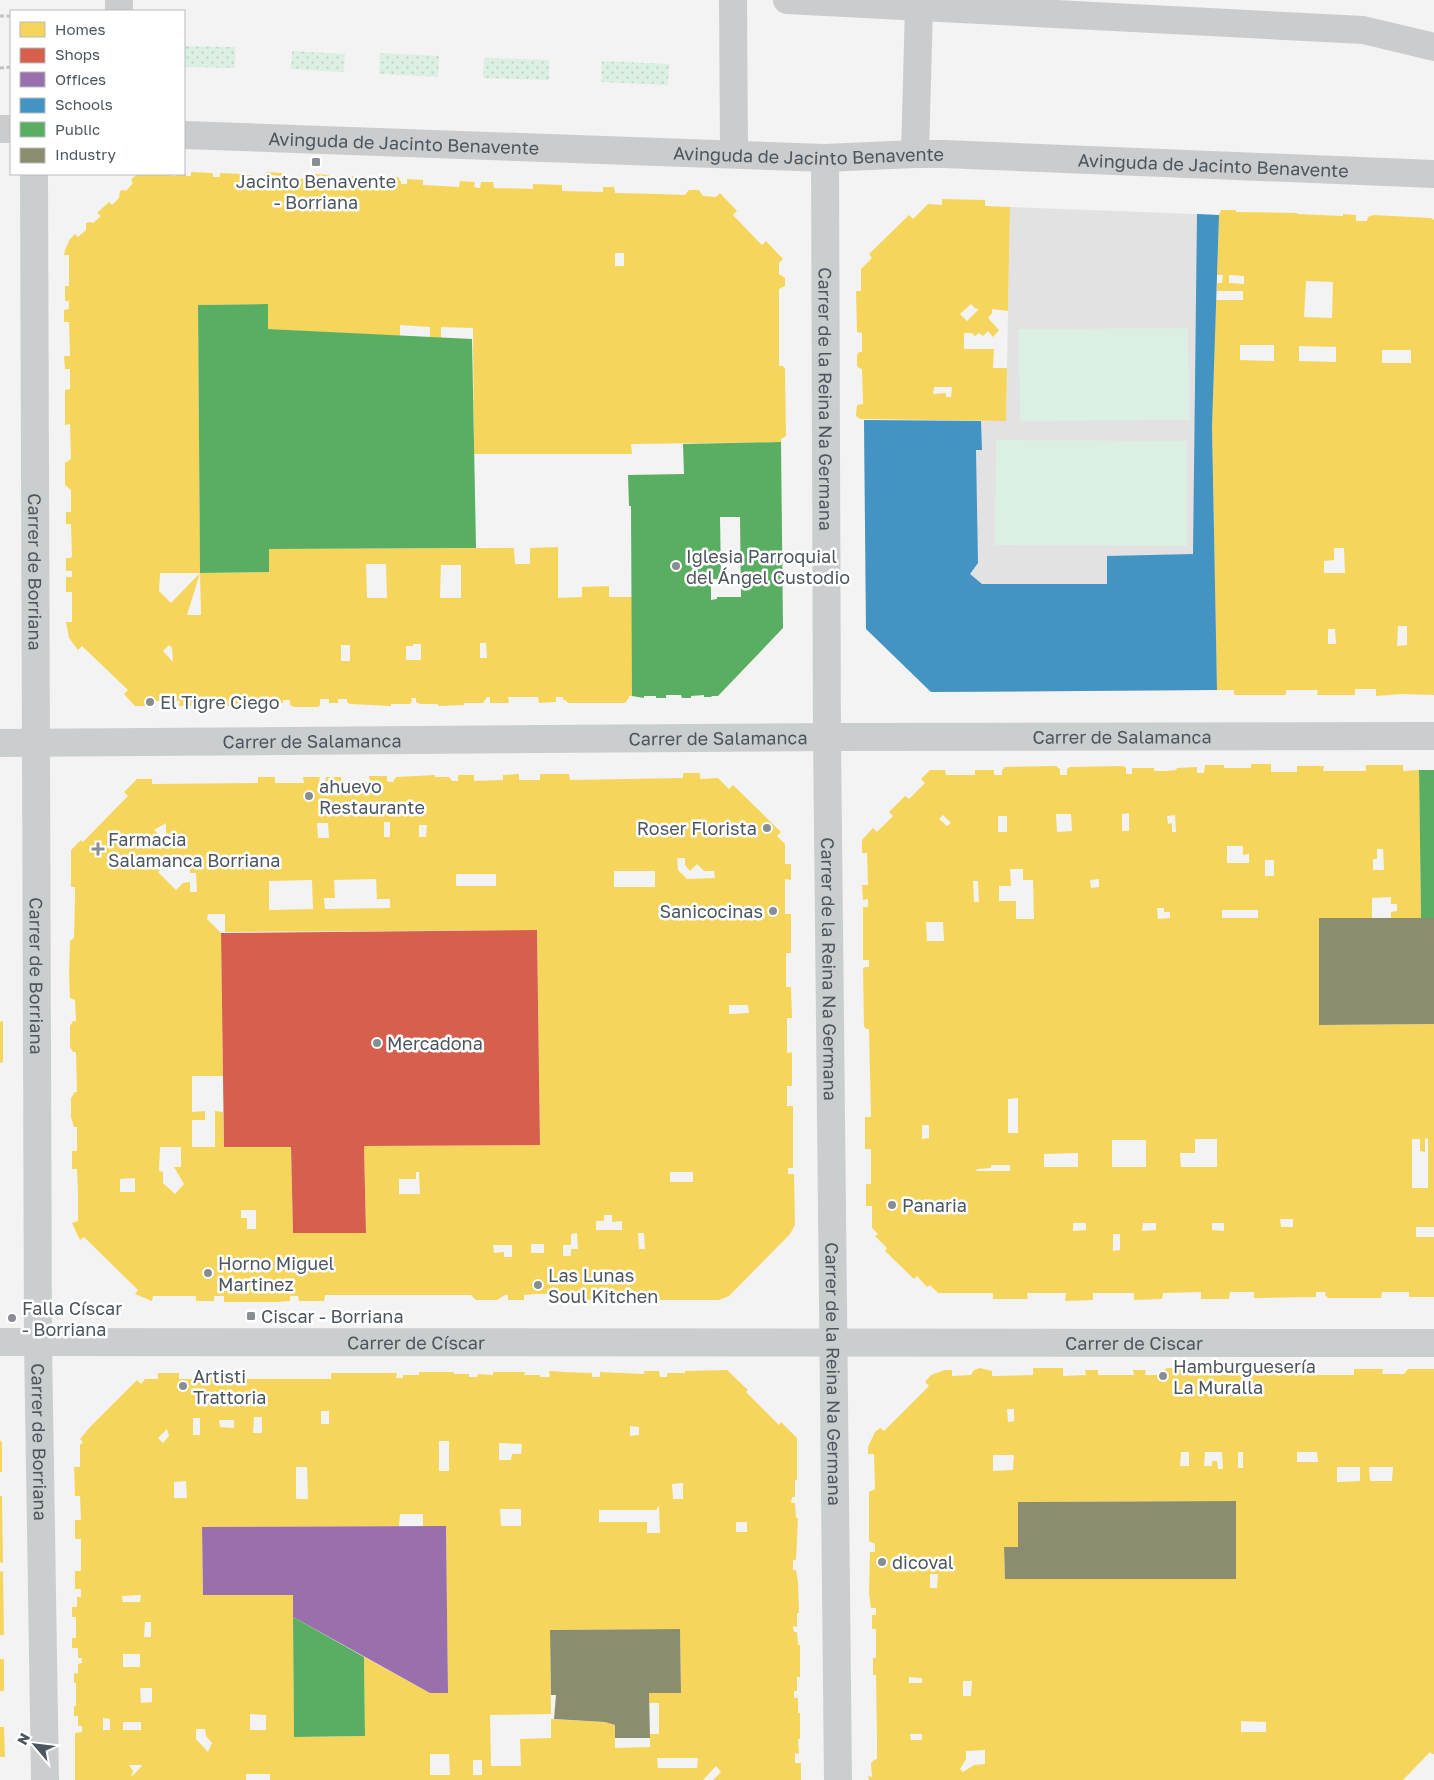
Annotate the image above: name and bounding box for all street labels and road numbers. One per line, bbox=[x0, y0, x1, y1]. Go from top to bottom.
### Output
street label: Avinguda de Jacinto Benavente bbox=[268, 127, 540, 159]
street label: Avinguda de Jacinto Benavente bbox=[673, 142, 944, 169]
street label: Avinguda de Jacinto Benavente bbox=[1077, 148, 1349, 182]
street label: Carrer de la Reina Na Germana bbox=[814, 267, 837, 531]
street label: Carrer de Borriana bbox=[24, 493, 47, 651]
street label: Carrer de Salamanca bbox=[1032, 725, 1212, 748]
street label: Carrer de Salamanca bbox=[628, 726, 808, 749]
street label: Carrer de Salamanca bbox=[222, 729, 402, 752]
street label: Carrer de la Reina Na Germana bbox=[817, 837, 842, 1101]
street label: Carrer de Borriana bbox=[25, 897, 48, 1055]
street label: Carrer de la Reina Na Germana bbox=[821, 1242, 846, 1506]
street label: Carrer de Císcar bbox=[347, 1331, 485, 1353]
street label: Carrer de Ciscar bbox=[1065, 1332, 1203, 1354]
street label: Carrer de Borriana bbox=[27, 1363, 52, 1521]

